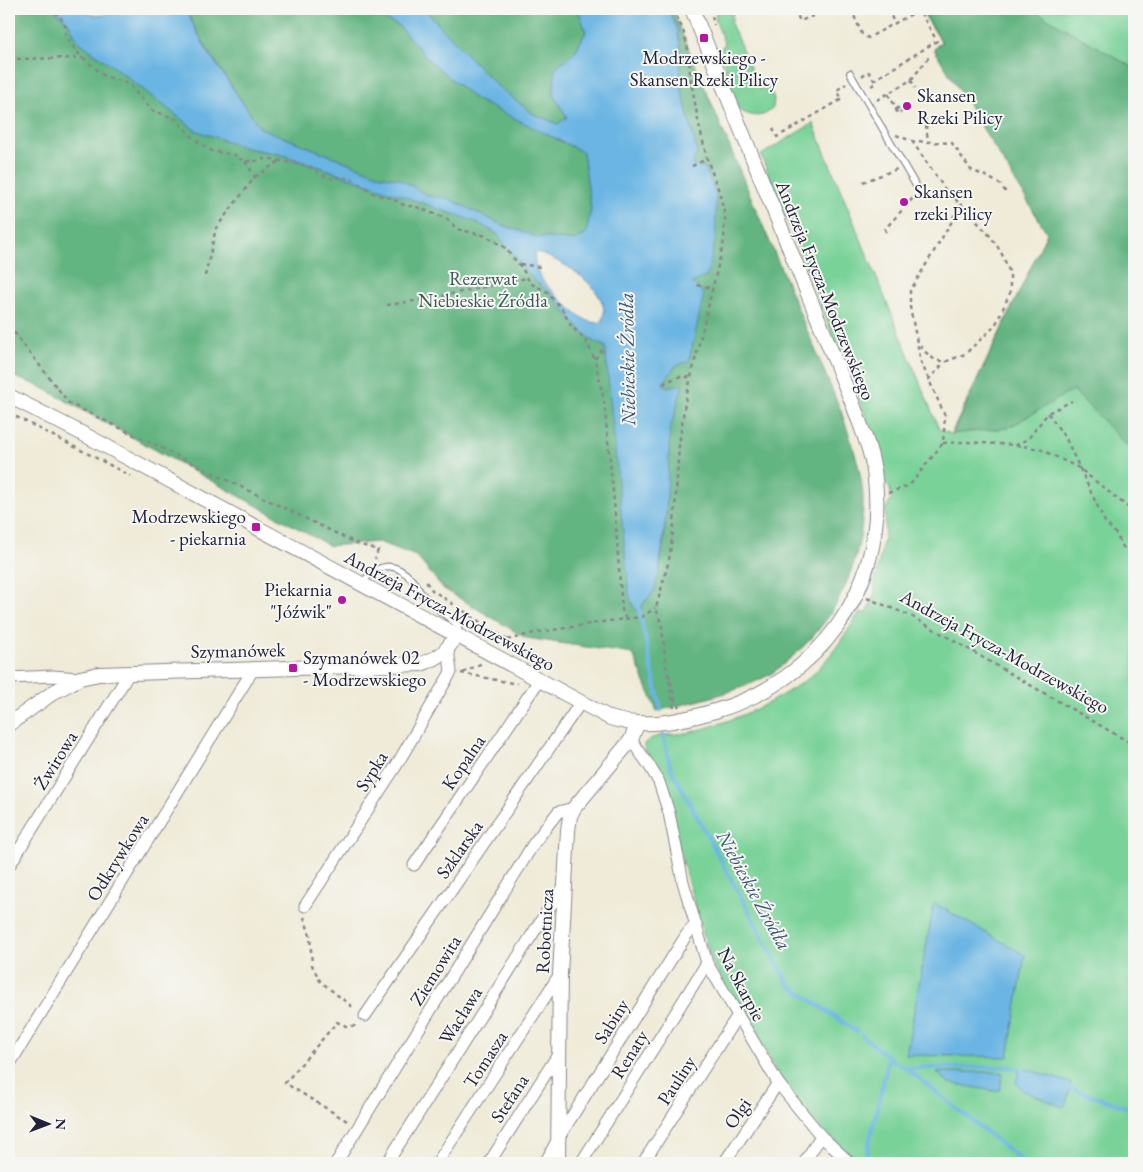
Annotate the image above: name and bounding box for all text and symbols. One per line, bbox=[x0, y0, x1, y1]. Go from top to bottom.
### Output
marker: Modrzewskiego - Skansen Rzeki Pilicy bbox=[698, 32, 710, 44]
place label: Modrzewskiego - Skansen Rzeki Pilicy bbox=[630, 45, 779, 92]
place label: Skansen Rzeki Pilicy bbox=[917, 83, 1003, 130]
marker: Skansen Rzeki Pilicy bbox=[901, 100, 913, 112]
street label: Andrzeja Frycza-Modrzewskiego bbox=[770, 176, 881, 404]
place label: Skansen rzeki Pilicy bbox=[914, 179, 993, 226]
marker: Skansen rzeki Pilicy bbox=[898, 196, 910, 208]
park label: Rezerwat Niebieskie Źródła bbox=[418, 266, 548, 313]
water label: Niebieskie Źródła bbox=[613, 292, 641, 427]
place label: Modrzewskiego - piekarnia bbox=[132, 504, 246, 551]
marker: Modrzewskiego - piekarnia bbox=[250, 521, 262, 533]
street label: Andrzeja Frycza-Modrzewskiego bbox=[339, 544, 559, 677]
place label: Piekarnia "Jóźwik" bbox=[264, 577, 332, 624]
street label: Andrzeja Frycza-Modrzewskiego bbox=[895, 583, 1114, 719]
marker: Piekarnia "Jóźwik" bbox=[336, 594, 348, 606]
street label: Szymanówek bbox=[190, 637, 287, 664]
place label: Szymanówek 02 - Modrzewskiego bbox=[303, 645, 426, 692]
marker: Szymanówek 02 - Modrzewskiego bbox=[287, 662, 299, 674]
street label: Żwirowa bbox=[28, 726, 83, 794]
street label: Kopalna bbox=[436, 729, 491, 795]
street label: Sypka bbox=[349, 746, 394, 796]
street label: Odkrywkowa bbox=[81, 808, 154, 906]
street label: Szklarska bbox=[430, 815, 489, 884]
water label: Niebieskie Źródła bbox=[710, 825, 798, 954]
street label: Robotnicza bbox=[530, 888, 559, 974]
street label: Ziemowita bbox=[404, 930, 467, 1010]
street label: Na Skarpie bbox=[712, 943, 771, 1025]
street label: Wacława bbox=[433, 981, 488, 1049]
street label: Sabiny bbox=[588, 994, 635, 1048]
street label: Renaty bbox=[605, 1025, 654, 1083]
street label: Tomasza bbox=[458, 1026, 513, 1093]
street label: Pauliny bbox=[651, 1050, 702, 1110]
street label: Stefana bbox=[485, 1069, 535, 1127]
street label: Olgi bbox=[718, 1093, 757, 1134]
north arrow bbox=[22, 1100, 72, 1150]
text: N bbox=[52, 1118, 70, 1131]

